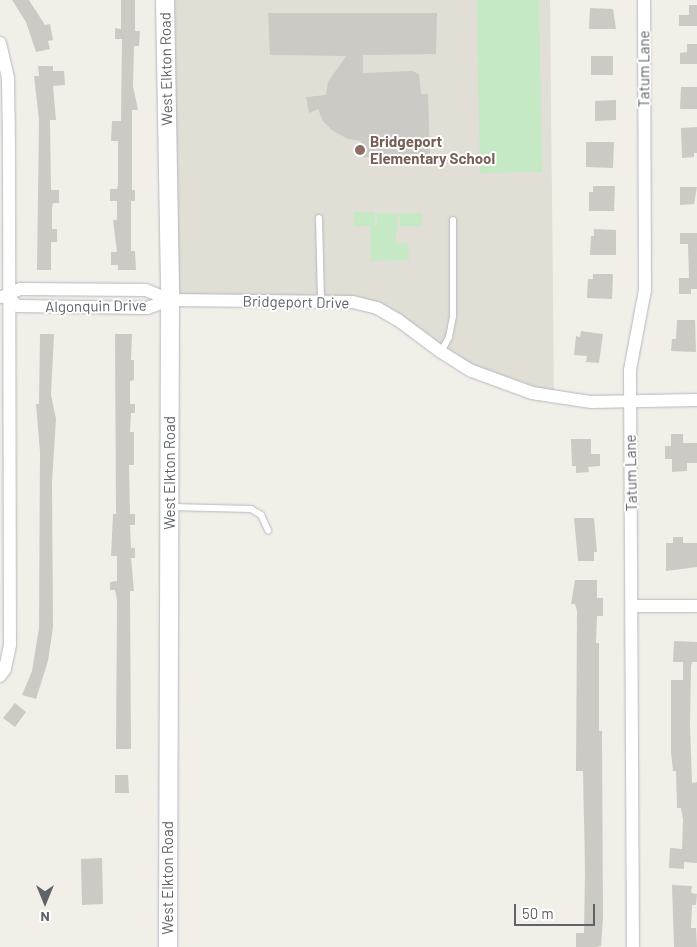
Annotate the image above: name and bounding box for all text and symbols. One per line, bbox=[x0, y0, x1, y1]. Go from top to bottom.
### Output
street label: West Elkton Road bbox=[156, 12, 176, 126]
street label: Tatum Lane bbox=[635, 31, 653, 107]
place label: Bridgeport Elementary School bbox=[370, 132, 495, 167]
marker: Bridgeport Elementary School bbox=[354, 144, 366, 156]
street label: Bridgeport Drive bbox=[242, 292, 350, 312]
street label: Algonquin Drive bbox=[45, 296, 147, 316]
street label: West Elkton Road bbox=[161, 416, 179, 530]
street label: Tatum Lane bbox=[621, 434, 641, 512]
street label: West Elkton Road bbox=[159, 821, 177, 935]
north arrow bbox=[20, 877, 70, 927]
scale bar bbox=[517, 894, 598, 926]
text: 50 m bbox=[522, 904, 554, 922]
text: N bbox=[40, 909, 50, 926]

